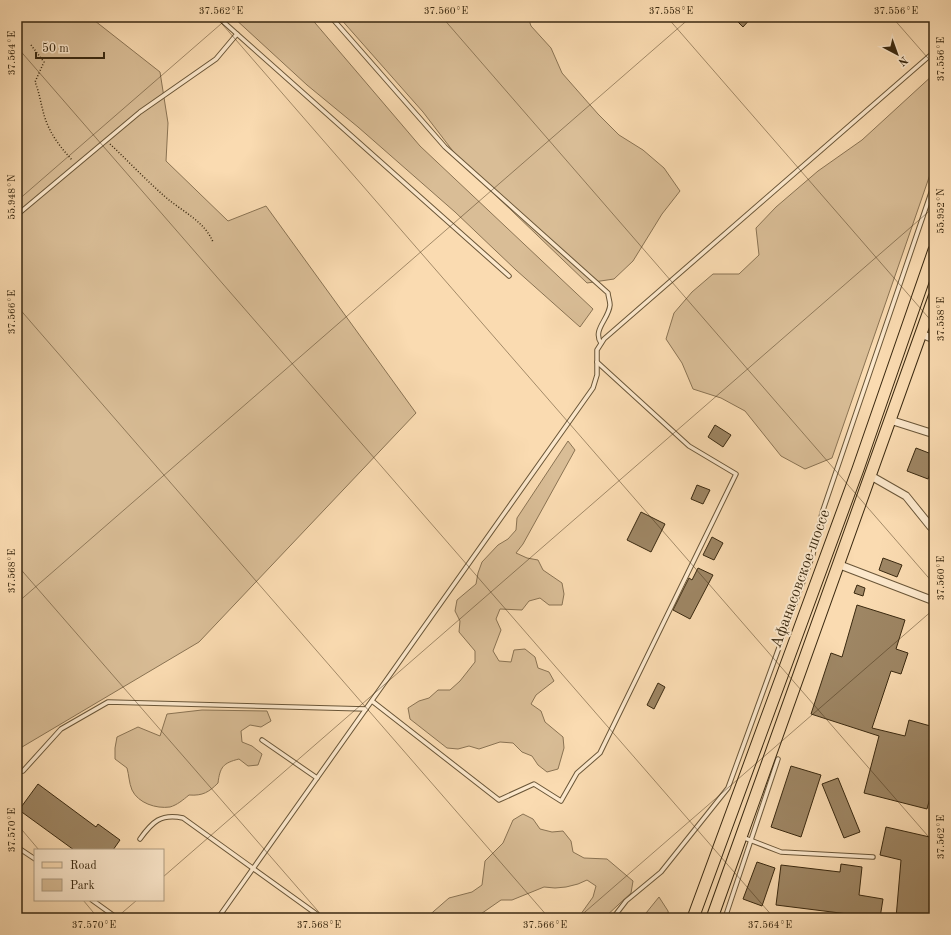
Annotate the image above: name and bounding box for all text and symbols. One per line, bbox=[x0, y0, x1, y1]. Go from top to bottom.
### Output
text: 37.562°E bbox=[199, 6, 243, 16]
text: 37.560°E bbox=[424, 6, 468, 16]
text: 37.558°E bbox=[649, 6, 693, 16]
text: 37.556°E bbox=[874, 6, 918, 16]
text: 37.564°E bbox=[7, 31, 17, 75]
scale bar bbox=[36, 34, 104, 60]
north arrow bbox=[877, 34, 917, 74]
text: 37.556°E bbox=[936, 37, 946, 81]
text: 50 m bbox=[42, 42, 69, 55]
text: N bbox=[895, 54, 909, 68]
text: 55.948°N bbox=[7, 174, 17, 220]
text: 55.952°N bbox=[936, 188, 946, 234]
text: 37.566°E bbox=[7, 290, 17, 334]
text: 37.558°E bbox=[936, 297, 946, 341]
street label: Афанасовское шоссе bbox=[768, 508, 834, 650]
text: 37.568°E bbox=[7, 549, 17, 593]
text: 37.560°E bbox=[936, 556, 946, 600]
text: 37.570°E bbox=[7, 808, 17, 852]
text: 37.562°E bbox=[936, 815, 946, 859]
legend bbox=[34, 849, 164, 901]
text: Road bbox=[70, 860, 97, 872]
text: Park bbox=[70, 880, 95, 892]
text: 37.570°E bbox=[72, 920, 116, 930]
text: 37.568°E bbox=[297, 920, 341, 930]
text: 37.566°E bbox=[523, 920, 567, 930]
text: 37.564°E bbox=[748, 920, 792, 930]

